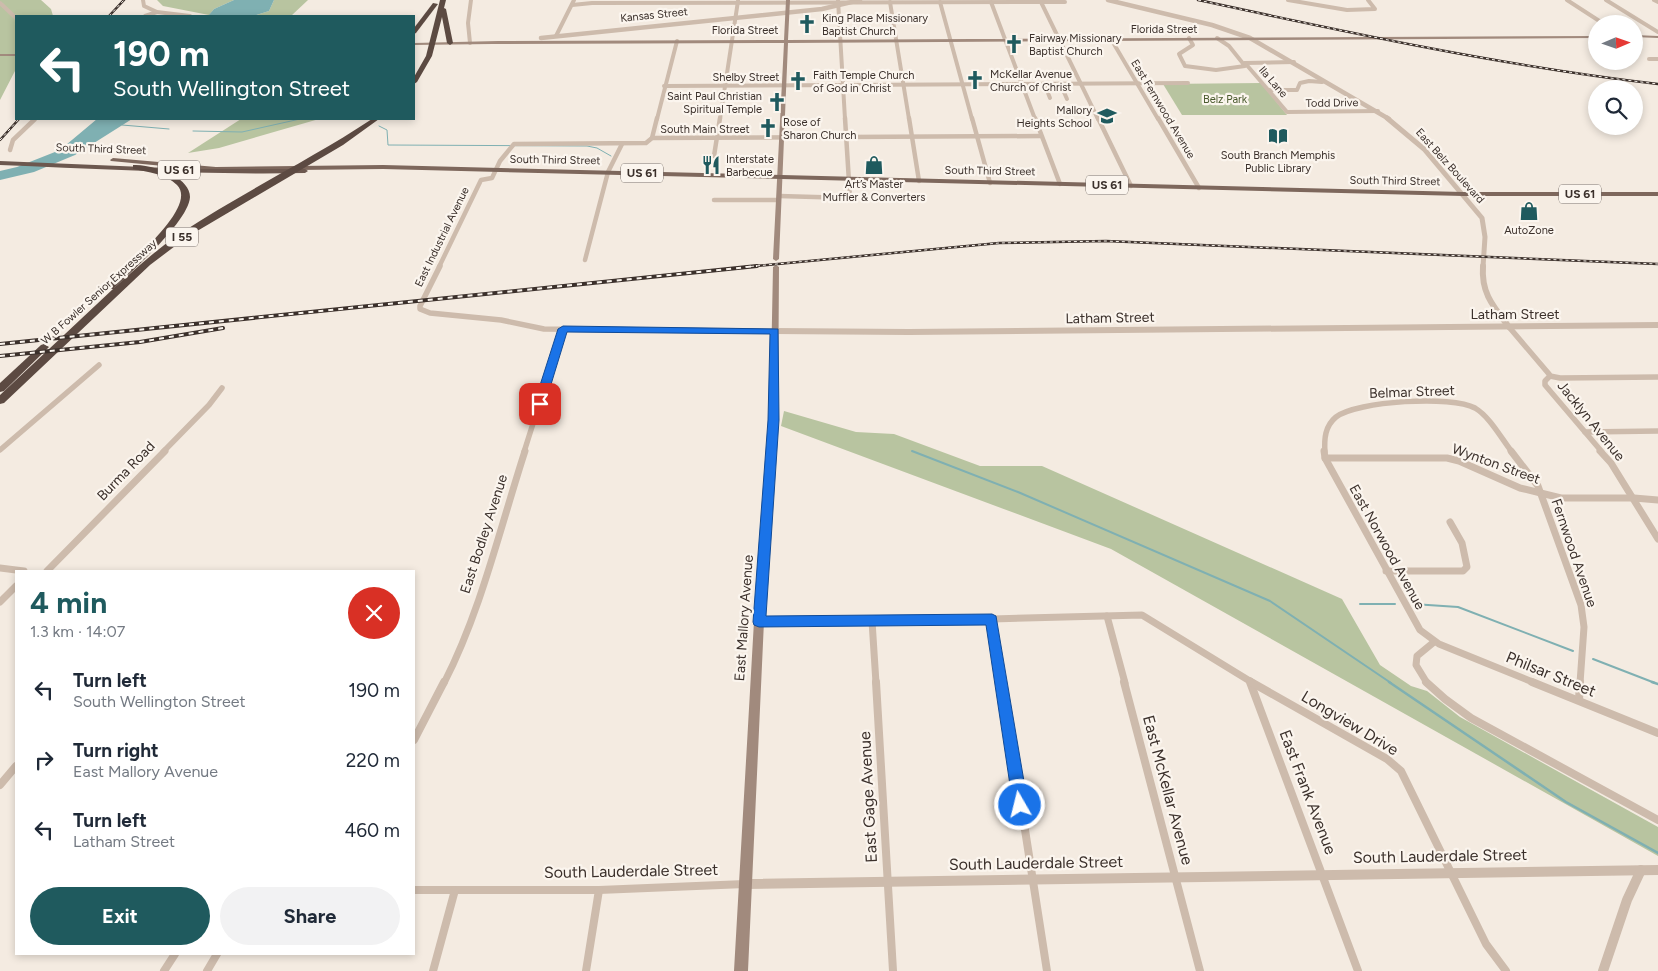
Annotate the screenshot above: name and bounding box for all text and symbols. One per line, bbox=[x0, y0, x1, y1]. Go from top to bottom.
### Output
street label: Kansas Street bbox=[620, 5, 688, 25]
place label: King Place Missionary Baptist Church bbox=[822, 12, 928, 38]
church icon: King Place Missionary Baptist Church bbox=[796, 13, 818, 35]
north arrow bbox=[1588, 15, 1642, 70]
map controls bbox=[1588, 15, 1643, 135]
street label: Florida Street bbox=[1131, 23, 1197, 36]
street label: Florida Street bbox=[712, 24, 778, 37]
place label: Fairway Missionary Baptist Church bbox=[1029, 32, 1122, 58]
text: 190 m bbox=[113, 33, 210, 75]
church icon: Fairway Missionary Baptist Church bbox=[1003, 33, 1025, 55]
icon: left bbox=[30, 35, 95, 100]
street label: East Fernwood Avenue bbox=[1128, 57, 1198, 161]
street label: Ila Lane bbox=[1256, 64, 1290, 100]
place label: McKellar Avenue Church of Christ bbox=[990, 68, 1072, 94]
place label: Faith Temple Church of God in Christ bbox=[813, 69, 915, 95]
church icon: McKellar Avenue Church of Christ bbox=[964, 69, 986, 91]
church icon: Faith Temple Church of God in Christ bbox=[787, 70, 809, 92]
street label: Shelby Street bbox=[713, 71, 779, 84]
text: South Wellington Street bbox=[113, 75, 350, 102]
button: search bbox=[1588, 80, 1643, 135]
place label: Saint Paul Christian Spiritual Temple bbox=[667, 90, 762, 116]
church icon: Saint Paul Christian Spiritual Temple bbox=[766, 91, 788, 113]
park label: Belz Park bbox=[1203, 93, 1248, 106]
street label: Todd Drive bbox=[1305, 96, 1359, 110]
place label: Mallory Heights School bbox=[1017, 104, 1092, 130]
school or university icon: Mallory Heights School bbox=[1096, 105, 1118, 127]
place label: Rose of Sharon Church bbox=[783, 116, 856, 142]
church icon: Rose of Sharon Church bbox=[757, 117, 779, 139]
street label: South Main Street bbox=[660, 123, 750, 136]
library icon: South Branch Memphis Public Library bbox=[1267, 125, 1289, 147]
street label: East Belz Boulevard bbox=[1413, 126, 1487, 206]
street label: South Third Street bbox=[55, 141, 147, 157]
place label: South Branch Memphis Public Library bbox=[1221, 149, 1335, 175]
street label: South Third Street bbox=[510, 153, 600, 167]
place label: Interstate Barbecue bbox=[726, 153, 774, 179]
restaurant icon: Interstate Barbecue bbox=[700, 154, 722, 176]
shop icon: Art’s Master Muffler & Converters bbox=[863, 154, 885, 176]
road number: US 61 bbox=[158, 160, 200, 180]
road number: US 61 bbox=[621, 164, 663, 182]
street label: South Third Street bbox=[945, 164, 1035, 178]
street label: South Third Street bbox=[1350, 174, 1440, 188]
road number: US 61 bbox=[1086, 176, 1128, 194]
place label: Art’s Master Muffler & Converters bbox=[823, 178, 925, 204]
road number: US 61 bbox=[1559, 184, 1601, 203]
street label: East Industrial Avenue bbox=[412, 185, 472, 289]
shop icon: AutoZone bbox=[1518, 200, 1540, 222]
place label: AutoZone bbox=[1504, 224, 1554, 237]
road number: I 55 bbox=[166, 228, 198, 246]
street label: W B Fowler Senior Expressway bbox=[39, 237, 159, 347]
street label: Latham Street bbox=[1470, 306, 1560, 323]
street label: Latham Street bbox=[1065, 309, 1155, 327]
street label: Jacklyn Avenue bbox=[1554, 378, 1629, 465]
street label: Belmar Street bbox=[1369, 382, 1455, 402]
pin bbox=[519, 383, 561, 425]
icon: arrive bbox=[526, 390, 554, 418]
street label: Burma Road bbox=[94, 438, 158, 504]
street label: Wynton Street bbox=[1450, 440, 1542, 488]
street label: East Bodley Avenue bbox=[457, 472, 511, 596]
street label: East Norwood Avenue bbox=[1346, 481, 1429, 613]
street label: Fernwood Avenue bbox=[1547, 496, 1601, 610]
street label: East Mallory Avenue bbox=[731, 554, 757, 682]
text: 4 min bbox=[30, 584, 107, 621]
button: close bbox=[348, 587, 400, 639]
text: 1.3 km · 14:07 bbox=[30, 622, 125, 641]
street label: Philsar Street bbox=[1503, 647, 1599, 701]
text: Turn left bbox=[73, 669, 147, 692]
icon: left bbox=[30, 676, 58, 704]
text: 190 m bbox=[348, 679, 400, 702]
street label: Longview Drive bbox=[1298, 687, 1402, 760]
text: South Wellington Street bbox=[73, 692, 245, 711]
street label: East McKellar Avenue bbox=[1139, 713, 1197, 867]
street label: East Frank Avenue bbox=[1275, 727, 1341, 857]
street label: East Gage Avenue bbox=[855, 731, 881, 863]
text: Turn right bbox=[73, 739, 159, 762]
icon: right bbox=[30, 746, 58, 774]
text: 220 m bbox=[346, 749, 400, 772]
text: East Mallory Avenue bbox=[73, 762, 218, 781]
position arrow bbox=[993, 778, 1045, 830]
text: Turn left bbox=[73, 809, 147, 832]
icon: left bbox=[30, 816, 58, 844]
text: 460 m bbox=[344, 819, 400, 842]
text: Latham Street bbox=[73, 832, 175, 851]
street label: South Lauderdale Street bbox=[1353, 845, 1527, 867]
street label: South Lauderdale Street bbox=[949, 852, 1123, 874]
street label: South Lauderdale Street bbox=[544, 860, 718, 882]
button: Exit bbox=[30, 887, 210, 945]
button: Share bbox=[220, 887, 400, 945]

